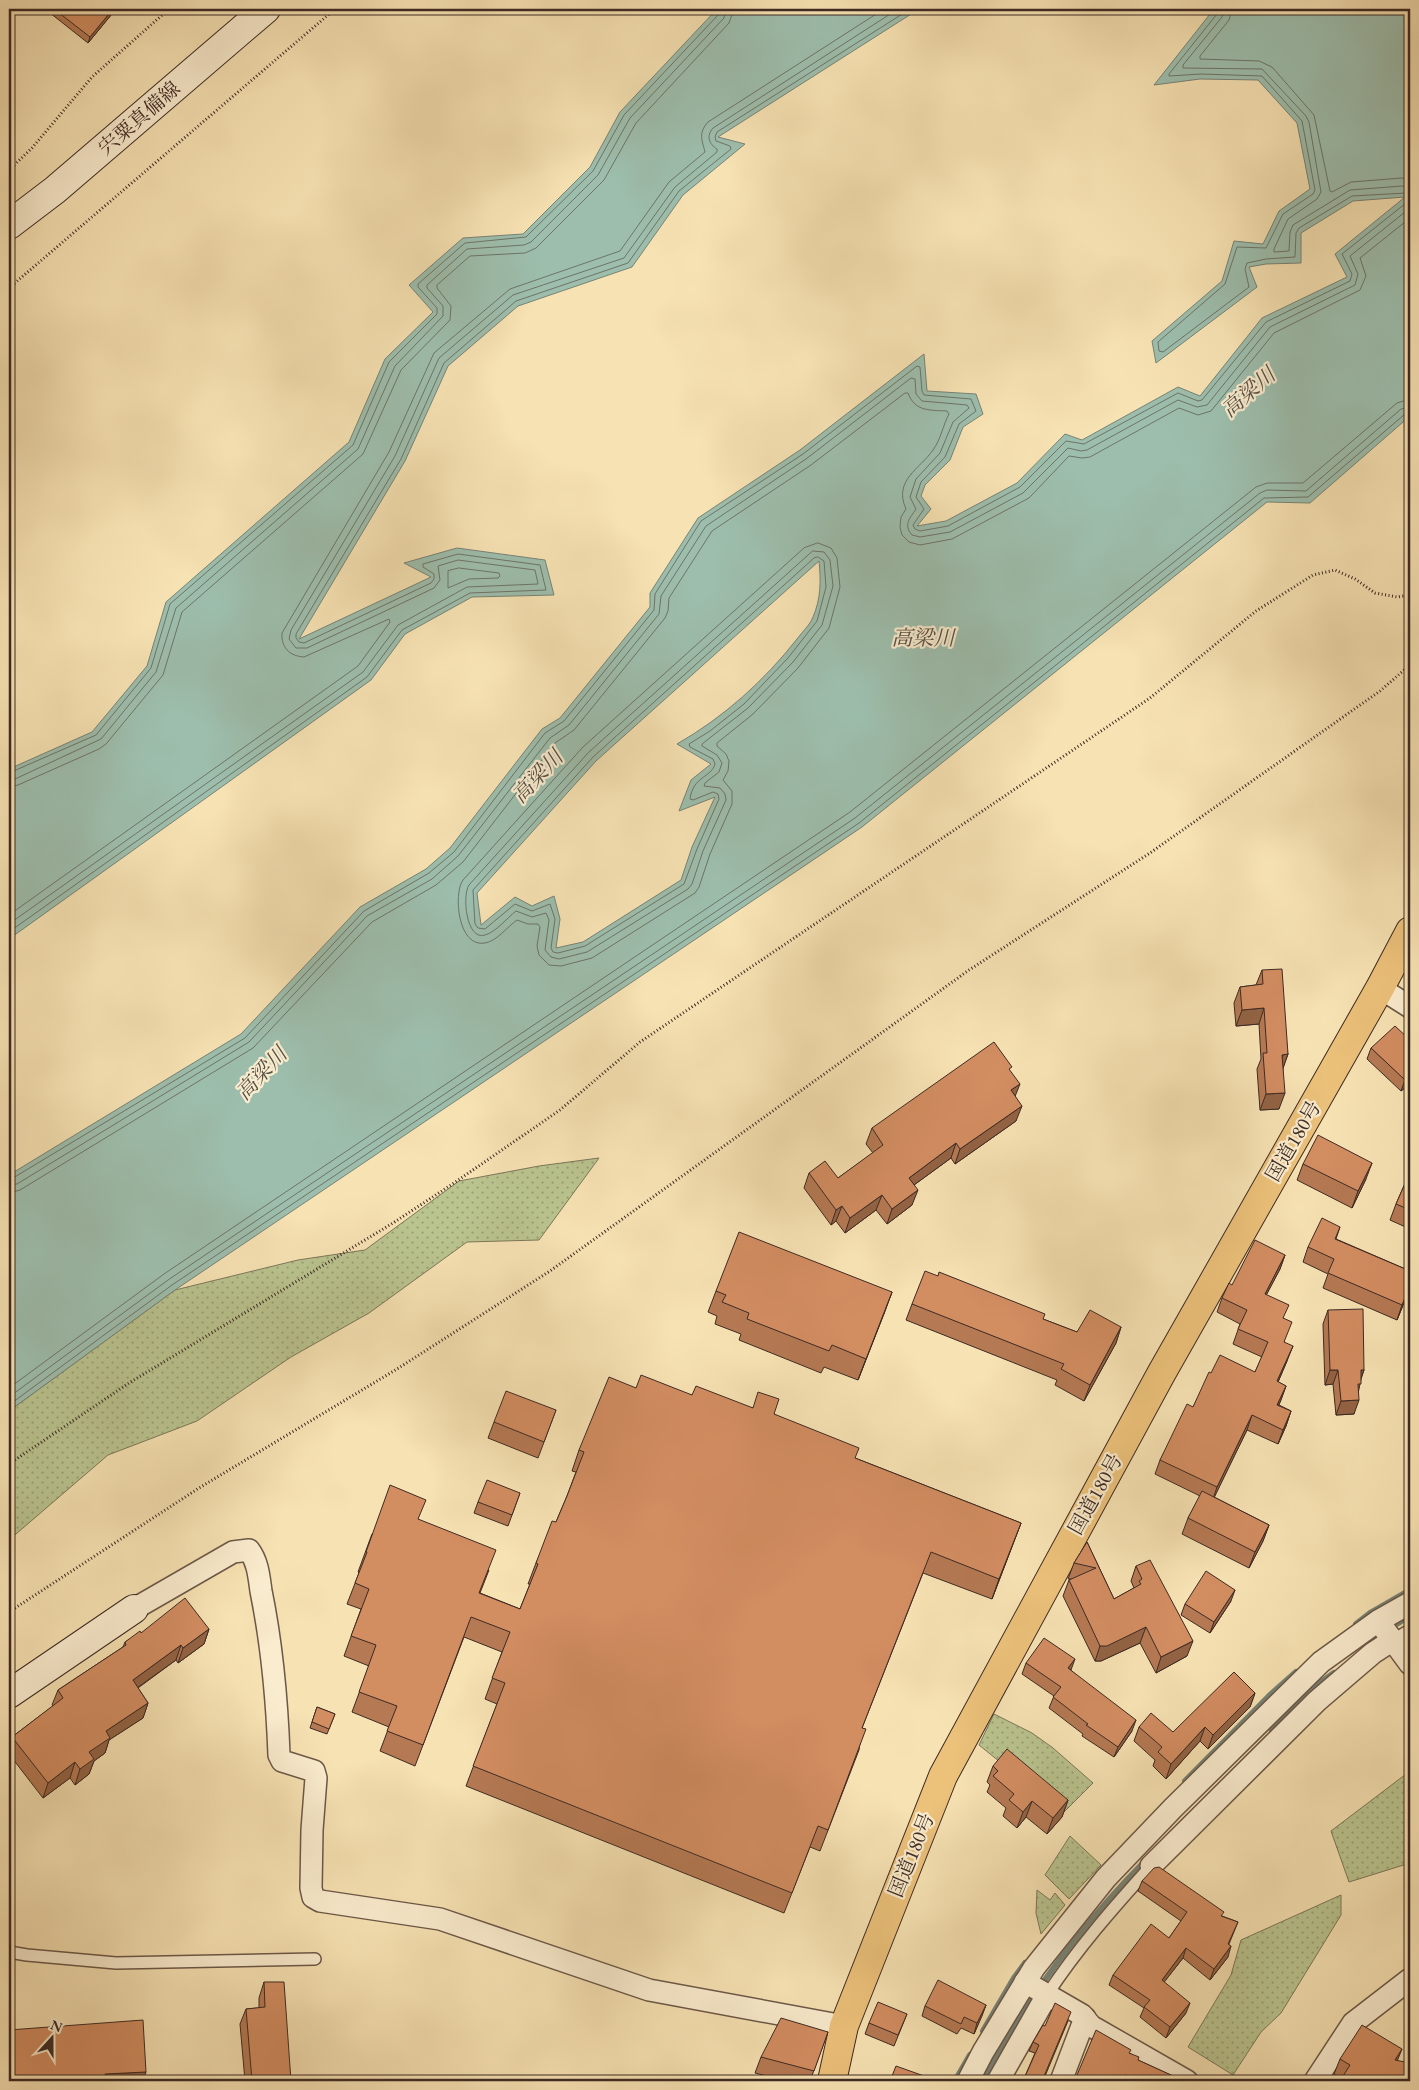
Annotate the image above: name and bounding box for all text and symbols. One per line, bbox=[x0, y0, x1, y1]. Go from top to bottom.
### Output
street label: 宍粟真備線 bbox=[93, 75, 185, 161]
water label: 高梁川 bbox=[1215, 360, 1282, 423]
water label: 高梁川 bbox=[892, 624, 956, 651]
water label: 高梁川 bbox=[506, 742, 570, 808]
water label: 高梁川 bbox=[230, 1039, 294, 1105]
street label: 国道180号 bbox=[1260, 1096, 1326, 1186]
street label: 国道180号 bbox=[1062, 1449, 1128, 1539]
street label: 国道180号 bbox=[882, 1809, 940, 1901]
north arrow bbox=[28, 2012, 78, 2062]
text: N bbox=[48, 2015, 66, 2037]

